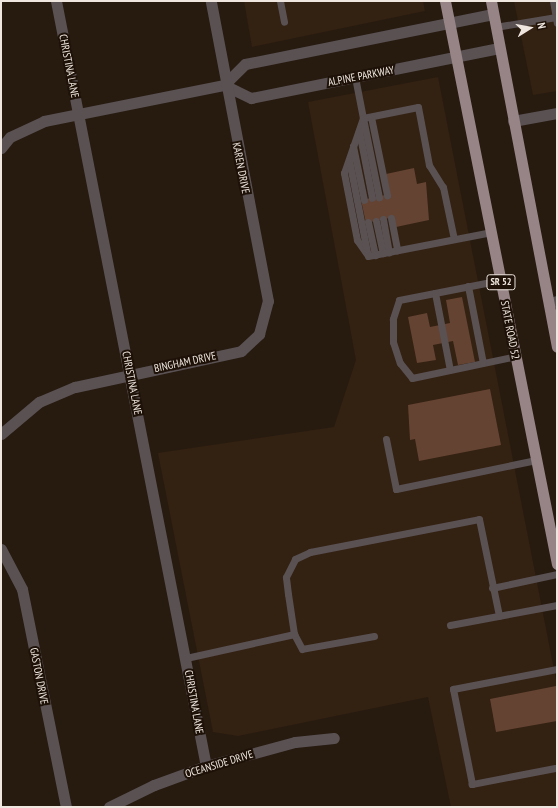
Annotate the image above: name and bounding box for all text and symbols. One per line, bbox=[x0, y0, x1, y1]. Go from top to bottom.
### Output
north arrow bbox=[510, 8, 550, 48]
text: N bbox=[534, 21, 549, 30]
street label: CHRISTINA LANE bbox=[56, 33, 82, 99]
street label: ALPINE PARKWAY bbox=[327, 63, 395, 89]
street label: KAREN DRIVE bbox=[230, 141, 252, 195]
road number: SR 52 bbox=[486, 274, 516, 290]
street label: STATE ROAD 52 bbox=[498, 299, 522, 361]
street label: BINGHAM DRIVE bbox=[153, 349, 217, 375]
street label: CHRISTINA LANE bbox=[119, 350, 145, 416]
street label: GASTON DRIVE bbox=[27, 646, 51, 706]
street label: CHRISTINA LANE bbox=[182, 669, 206, 735]
street label: OCEANSIDE DRIVE bbox=[183, 747, 255, 781]

